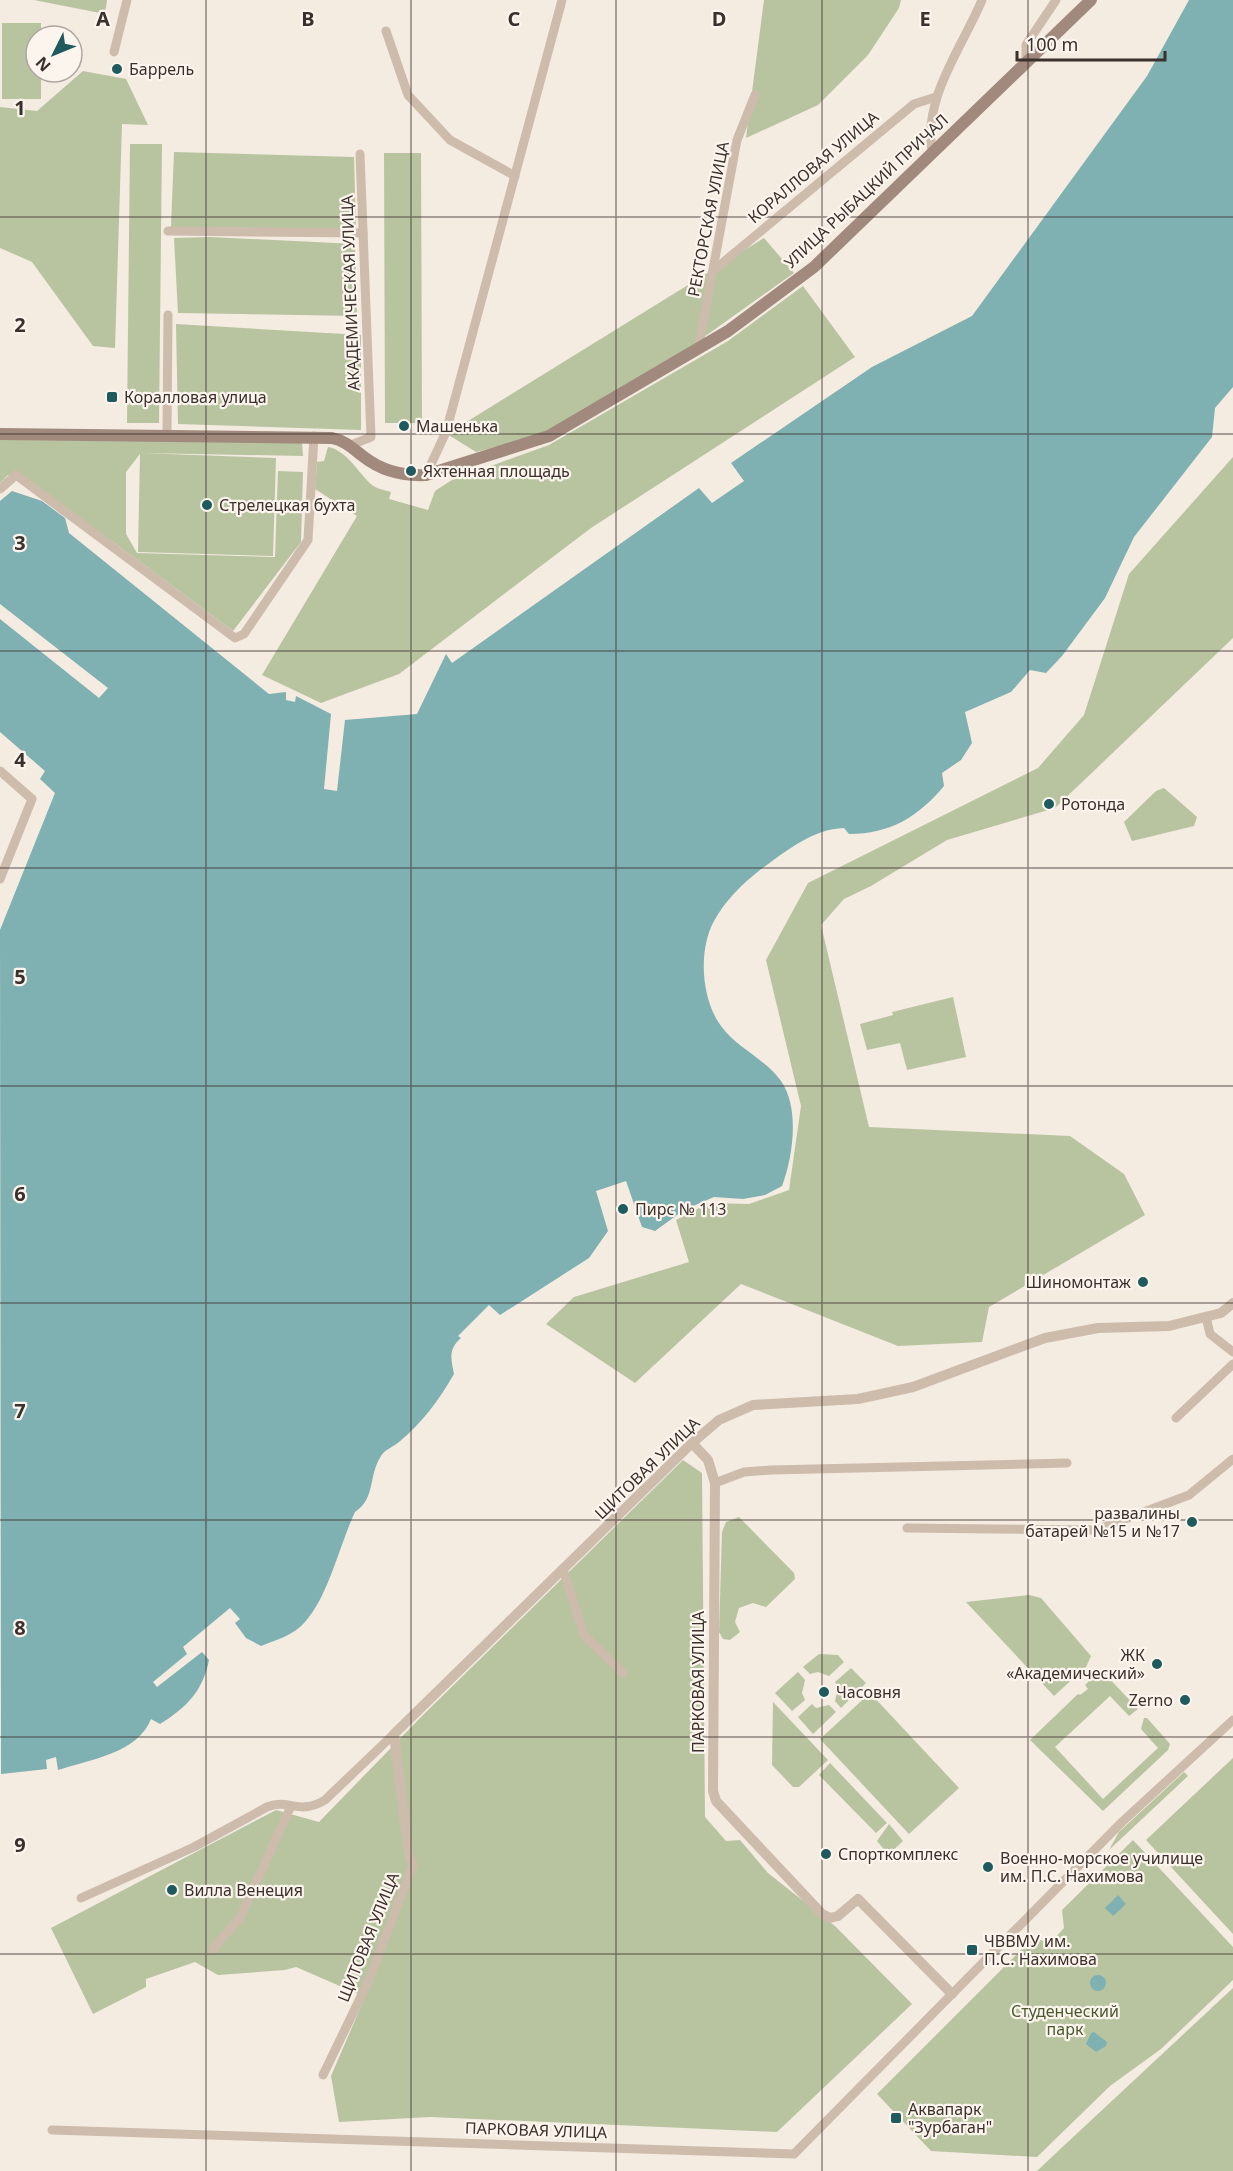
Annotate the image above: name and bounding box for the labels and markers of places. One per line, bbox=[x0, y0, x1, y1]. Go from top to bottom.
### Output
place label: Баррель bbox=[129, 58, 194, 80]
marker: Баррель bbox=[110, 62, 124, 76]
place label: Коралловая улица bbox=[124, 386, 267, 408]
marker: Коралловая улица bbox=[105, 390, 119, 404]
place label: Машенька bbox=[416, 415, 498, 437]
marker: Машенька bbox=[397, 419, 411, 433]
place label: Яхтенная площадь bbox=[423, 460, 570, 482]
marker: Яхтенная площадь bbox=[404, 464, 418, 478]
place label: Стрелецкая бухта bbox=[219, 494, 355, 516]
marker: Стрелецкая бухта bbox=[200, 498, 214, 512]
place label: Ротонда bbox=[1061, 793, 1125, 815]
marker: Ротонда bbox=[1042, 797, 1056, 811]
place label: Пирс № 113 bbox=[635, 1198, 726, 1220]
marker: Пирс № 113 bbox=[616, 1202, 630, 1216]
place label: Шиномонтаж bbox=[1025, 1271, 1132, 1293]
marker: Шиномонтаж bbox=[1136, 1275, 1150, 1289]
place label: развалины батарей №15 и №17 bbox=[1025, 1502, 1180, 1542]
marker: развалины батарей №15 и №17 bbox=[1185, 1515, 1199, 1529]
place label: ЖК «Академический» bbox=[1006, 1644, 1145, 1684]
marker: ЖК «Академический» bbox=[1150, 1657, 1164, 1671]
place label: Часовня bbox=[836, 1681, 901, 1703]
marker: Часовня bbox=[817, 1685, 831, 1699]
place label: Zerno bbox=[1129, 1689, 1173, 1711]
marker: Zerno bbox=[1178, 1693, 1192, 1707]
place label: Спорткомплекс bbox=[838, 1843, 958, 1865]
marker: Спорткомплекс bbox=[819, 1847, 833, 1861]
place label: Военно-морское училище им. П.С. Нахимова bbox=[1000, 1847, 1203, 1887]
marker: Военно-морское училище им. П.С. Нахимова bbox=[981, 1860, 995, 1874]
place label: Вилла Венеция bbox=[184, 1879, 303, 1901]
marker: Вилла Венеция bbox=[165, 1883, 179, 1897]
place label: ЧВВМУ им. П.С. Нахимова bbox=[984, 1930, 1097, 1970]
marker: ЧВВМУ им. П.С. Нахимова bbox=[965, 1943, 979, 1957]
place label: Аквапарк "Зурбаган" bbox=[908, 2098, 992, 2138]
marker: Аквапарк "Зурбаган" bbox=[889, 2111, 903, 2125]

